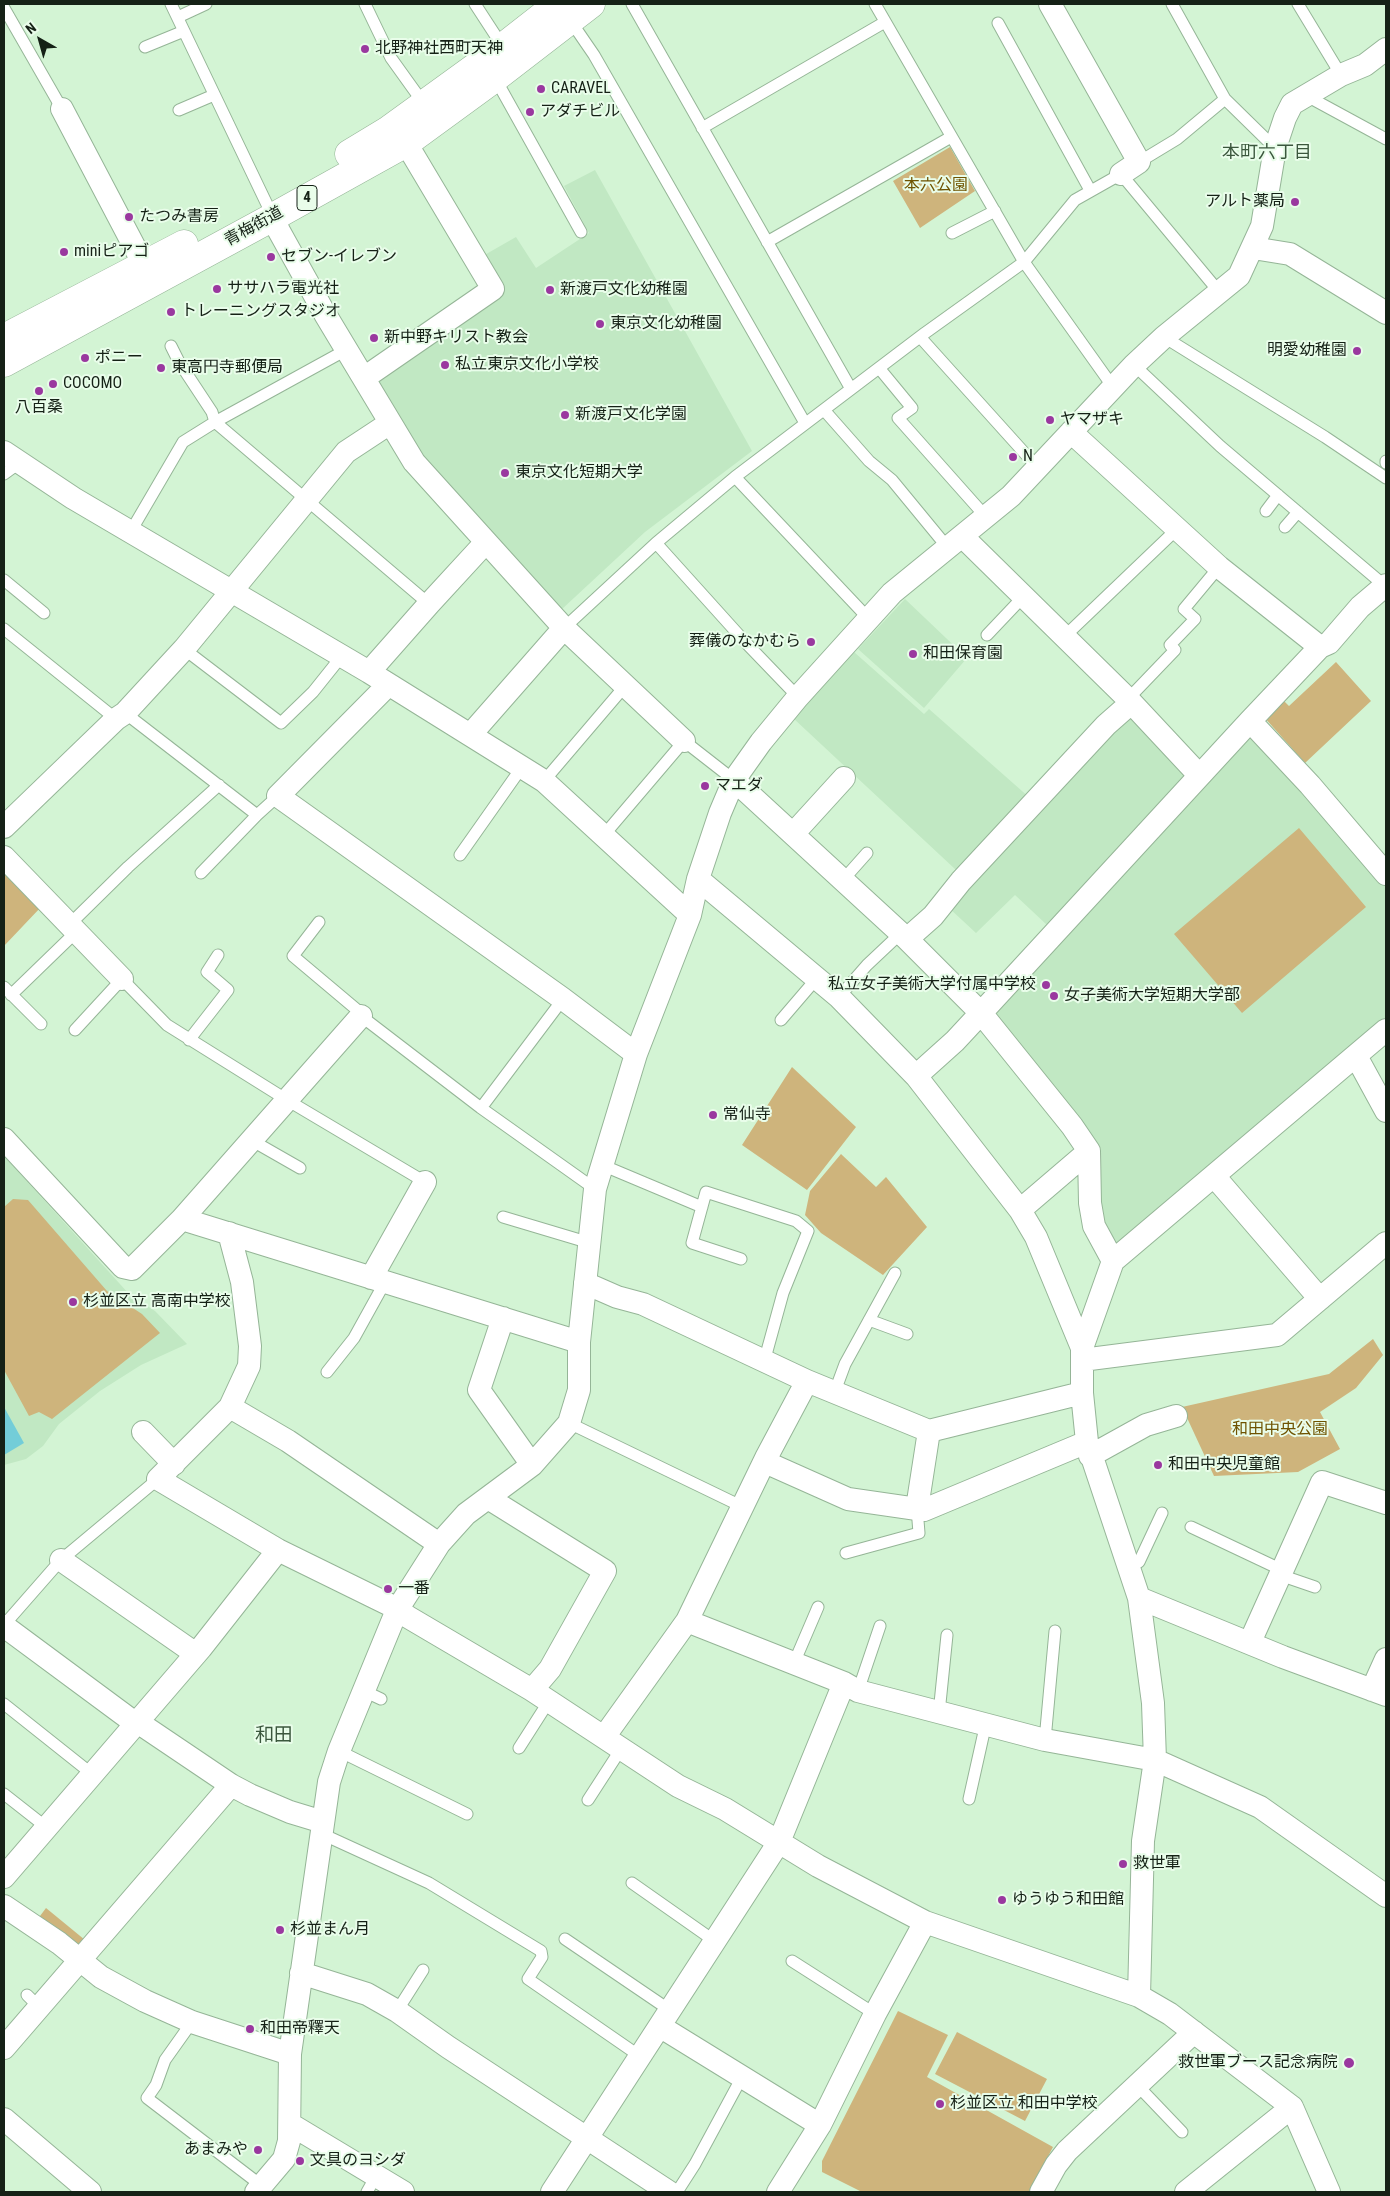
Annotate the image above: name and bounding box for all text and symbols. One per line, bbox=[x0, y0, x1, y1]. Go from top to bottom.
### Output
north arrow bbox=[15, 15, 65, 65]
text: N bbox=[22, 19, 39, 37]
place label: 北野神社西町天神 bbox=[375, 39, 503, 59]
marker: 北野神社西町天神 bbox=[359, 43, 371, 55]
place label: CARAVEL bbox=[551, 79, 611, 99]
marker: CARAVEL bbox=[535, 83, 547, 95]
place label: アダチビル bbox=[540, 102, 620, 122]
marker: アダチビル bbox=[524, 106, 536, 118]
district label: 本町六丁目 bbox=[1222, 142, 1312, 164]
park label: 本六公園 bbox=[904, 176, 968, 196]
road number: 4 bbox=[297, 186, 317, 210]
place label: アルト薬局 bbox=[1205, 192, 1285, 212]
marker: アルト薬局 bbox=[1289, 196, 1301, 208]
street label: 青梅街道 bbox=[221, 203, 287, 251]
place label: たつみ書房 bbox=[139, 207, 219, 227]
marker: たつみ書房 bbox=[123, 211, 135, 223]
place label: miniピアゴ bbox=[74, 242, 149, 262]
marker: miniピアゴ bbox=[58, 246, 70, 258]
place label: セブン-イレブン bbox=[281, 247, 397, 267]
marker: セブン-イレブン bbox=[265, 251, 277, 263]
place label: ササハラ電光社 bbox=[227, 279, 339, 299]
place label: 新渡戸文化幼稚園 bbox=[560, 280, 688, 300]
marker: ササハラ電光社 bbox=[211, 283, 223, 295]
marker: 新渡戸文化幼稚園 bbox=[544, 284, 556, 296]
place label: トレーニングスタジオ bbox=[181, 302, 341, 322]
marker: トレーニングスタジオ bbox=[165, 306, 177, 318]
place label: 東京文化幼稚園 bbox=[610, 314, 722, 334]
marker: 東京文化幼稚園 bbox=[594, 318, 606, 330]
place label: 新中野キリスト教会 bbox=[384, 328, 528, 348]
marker: 新中野キリスト教会 bbox=[368, 332, 380, 344]
place label: 明愛幼稚園 bbox=[1267, 341, 1347, 361]
marker: 明愛幼稚園 bbox=[1351, 345, 1363, 357]
place label: ポニー bbox=[95, 348, 143, 368]
marker: ポニー bbox=[79, 352, 91, 364]
place label: 私立東京文化小学校 bbox=[455, 355, 599, 375]
place label: 東高円寺郵便局 bbox=[171, 358, 283, 378]
marker: 私立東京文化小学校 bbox=[439, 359, 451, 371]
marker: 東高円寺郵便局 bbox=[155, 362, 167, 374]
place label: COCOMO bbox=[63, 374, 122, 394]
marker: COCOMO bbox=[47, 378, 59, 390]
marker: 八百桑 bbox=[33, 385, 45, 397]
place label: 八百桑 bbox=[15, 398, 63, 418]
place label: 新渡戸文化学園 bbox=[575, 405, 687, 425]
marker: 新渡戸文化学園 bbox=[559, 409, 571, 421]
place label: ヤマザキ bbox=[1060, 410, 1124, 430]
marker: ヤマザキ bbox=[1044, 414, 1056, 426]
place label: N bbox=[1023, 447, 1033, 467]
marker: N bbox=[1007, 451, 1019, 463]
place label: 東京文化短期大学 bbox=[515, 463, 643, 483]
marker: 東京文化短期大学 bbox=[499, 467, 511, 479]
place label: 葬儀のなかむら bbox=[689, 632, 801, 652]
marker: 葬儀のなかむら bbox=[805, 636, 817, 648]
place label: 和田保育園 bbox=[923, 644, 1003, 664]
marker: 和田保育園 bbox=[907, 648, 919, 660]
place label: マエダ bbox=[715, 776, 763, 796]
marker: マエダ bbox=[699, 780, 711, 792]
place label: 私立女子美術大学付属中学校 bbox=[828, 975, 1036, 995]
marker: 私立女子美術大学付属中学校 bbox=[1040, 979, 1052, 991]
place label: 女子美術大学短期大学部 bbox=[1064, 986, 1240, 1006]
marker: 女子美術大学短期大学部 bbox=[1048, 990, 1060, 1002]
place label: 常仙寺 bbox=[723, 1105, 771, 1125]
marker: 常仙寺 bbox=[707, 1109, 719, 1121]
place label: 杉並区立 高南中学校 bbox=[83, 1292, 231, 1312]
marker: 杉並区立 高南中学校 bbox=[67, 1296, 79, 1308]
park label: 和田中央公園 bbox=[1232, 1420, 1328, 1440]
place label: 和田中央児童館 bbox=[1168, 1455, 1280, 1475]
marker: 和田中央児童館 bbox=[1152, 1459, 1164, 1471]
place label: 一番 bbox=[398, 1579, 430, 1599]
marker: 一番 bbox=[382, 1583, 394, 1595]
district label: 和田 bbox=[255, 1725, 293, 1747]
place label: 救世軍 bbox=[1133, 1854, 1181, 1874]
marker: 救世軍 bbox=[1117, 1858, 1129, 1870]
place label: ゆうゆう和田館 bbox=[1012, 1890, 1124, 1910]
marker: ゆうゆう和田館 bbox=[996, 1894, 1008, 1906]
place label: 杉並まん月 bbox=[290, 1920, 370, 1940]
marker: 杉並まん月 bbox=[274, 1924, 286, 1936]
place label: 和田帝釋天 bbox=[260, 2019, 340, 2039]
marker: 和田帝釋天 bbox=[244, 2023, 256, 2035]
place label: 救世軍ブース記念病院 bbox=[1178, 2053, 1338, 2073]
marker: 救世軍ブース記念病院 bbox=[1342, 2056, 1356, 2070]
place label: 杉並区立 和田中学校 bbox=[950, 2094, 1098, 2114]
marker: 杉並区立 和田中学校 bbox=[934, 2098, 946, 2110]
place label: あまみや bbox=[184, 2140, 248, 2160]
marker: あまみや bbox=[252, 2144, 264, 2156]
place label: 文具のヨシダ bbox=[310, 2151, 406, 2171]
marker: 文具のヨシダ bbox=[294, 2155, 306, 2167]

